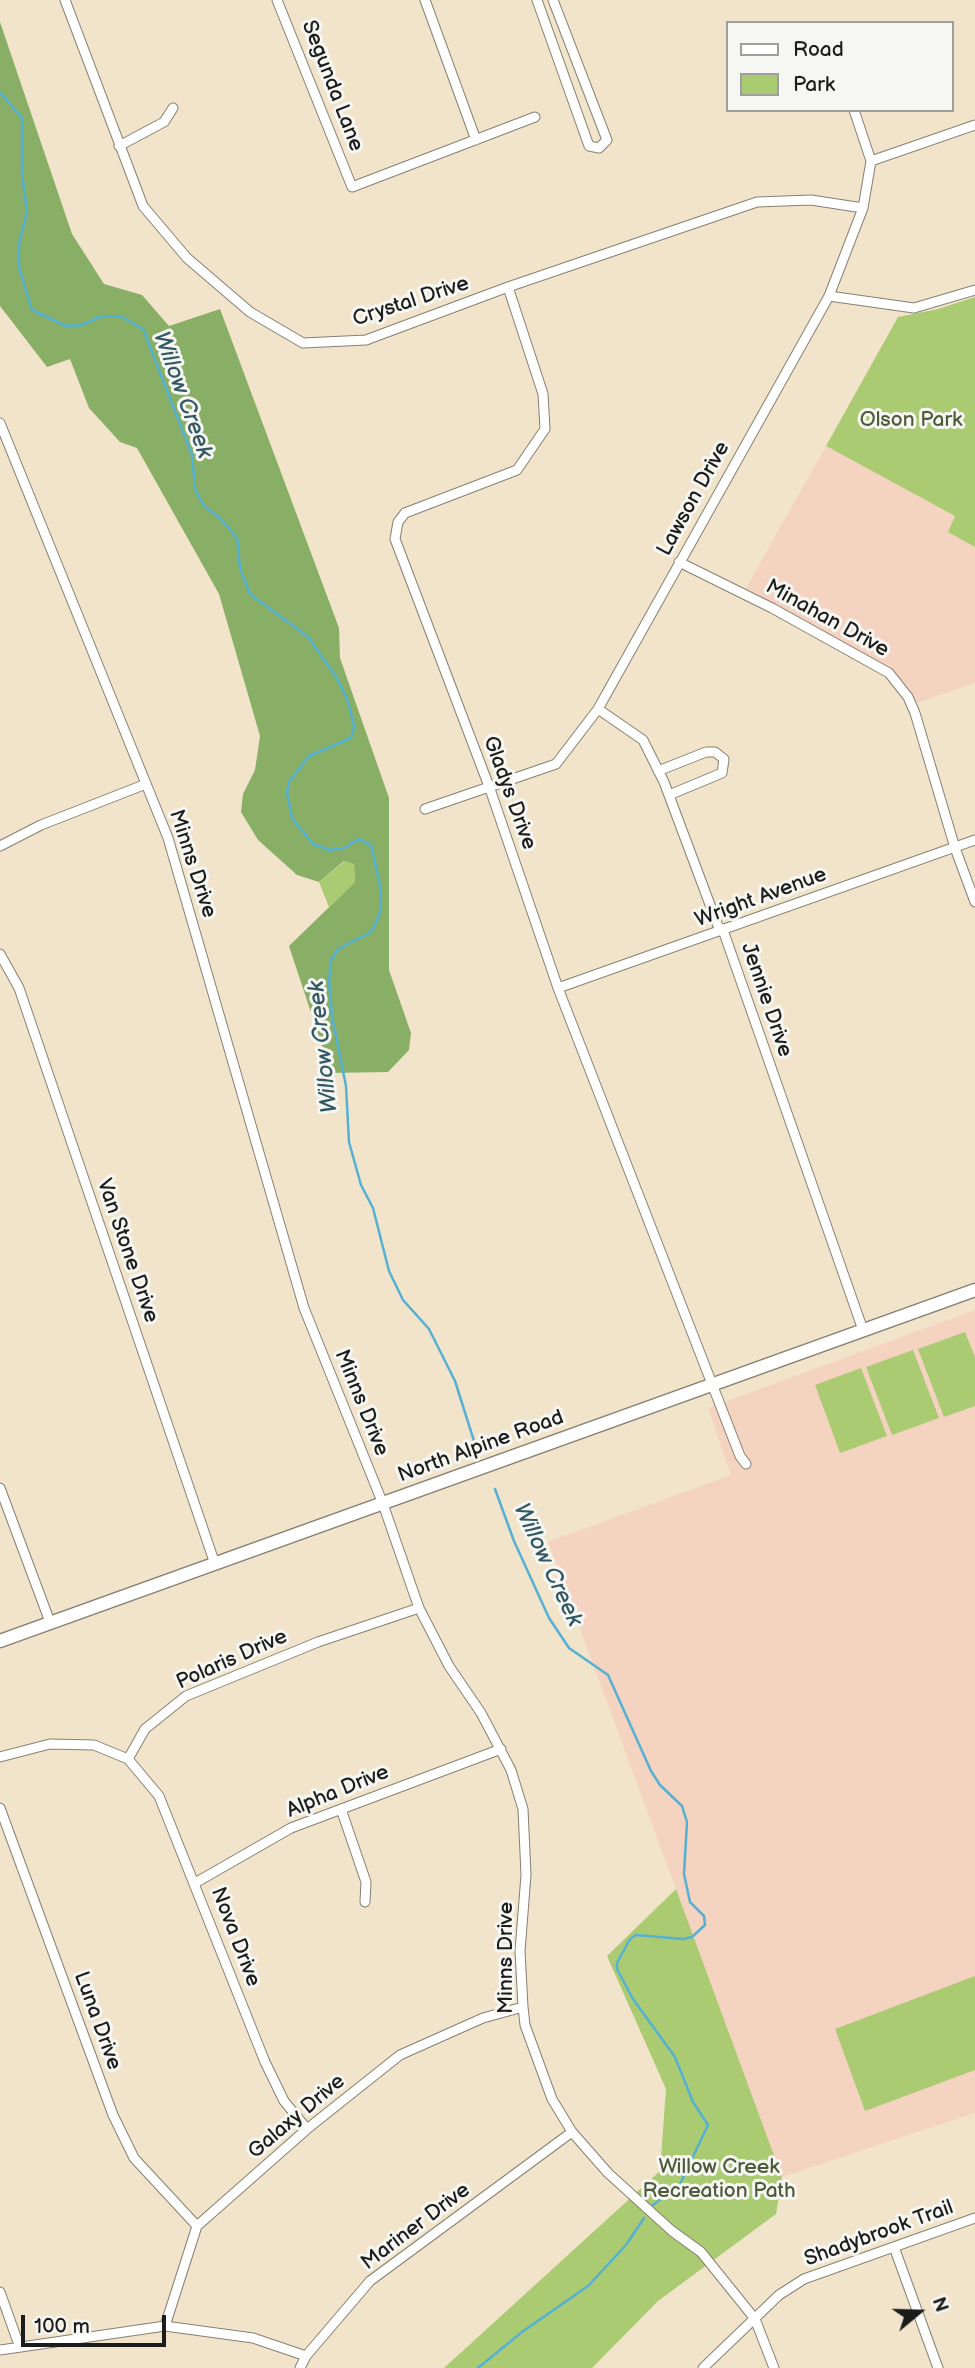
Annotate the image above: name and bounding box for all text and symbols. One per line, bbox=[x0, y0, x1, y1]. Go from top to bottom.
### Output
street label: Segunda Lane bbox=[296, 17, 368, 155]
legend bbox=[726, 21, 954, 112]
text: Road bbox=[793, 37, 844, 62]
text: Park bbox=[793, 72, 835, 97]
street label: Crystal Drive bbox=[350, 271, 472, 333]
water label: Willow Creek bbox=[146, 328, 218, 462]
park label: Olson Park bbox=[860, 408, 962, 434]
street label: Lawson Drive bbox=[652, 438, 736, 560]
street label: Minahan Drive bbox=[761, 575, 893, 663]
street label: Gladys Drive bbox=[477, 733, 541, 853]
street label: Minns Drive bbox=[163, 807, 221, 921]
street label: Wright Avenue bbox=[692, 863, 830, 933]
street label: Jennie Drive bbox=[735, 940, 797, 1060]
water label: Willow Creek bbox=[303, 979, 345, 1115]
street label: Van Stone Drive bbox=[91, 1176, 163, 1326]
street label: Minns Drive bbox=[328, 1346, 394, 1460]
street label: North Alpine Road bbox=[395, 1405, 567, 1489]
water label: Willow Creek bbox=[506, 1499, 588, 1631]
street label: Polaris Drive bbox=[173, 1624, 291, 1696]
street label: Alpha Drive bbox=[283, 1760, 393, 1824]
street label: Nova Drive bbox=[205, 1884, 265, 1990]
street label: Minns Drive bbox=[494, 1902, 520, 2014]
street label: Luna Drive bbox=[68, 1969, 126, 2073]
street label: Galaxy Drive bbox=[243, 2069, 351, 2165]
park label: Willow Creek Recreation Path bbox=[642, 2155, 796, 2205]
street label: Mariner Drive bbox=[357, 2178, 475, 2276]
street label: Shadybrook Trail bbox=[801, 2195, 957, 2273]
north arrow bbox=[884, 2277, 954, 2347]
text: N bbox=[926, 2295, 953, 2315]
scale bar bbox=[24, 2302, 170, 2346]
text: 100 m bbox=[34, 2314, 90, 2339]

